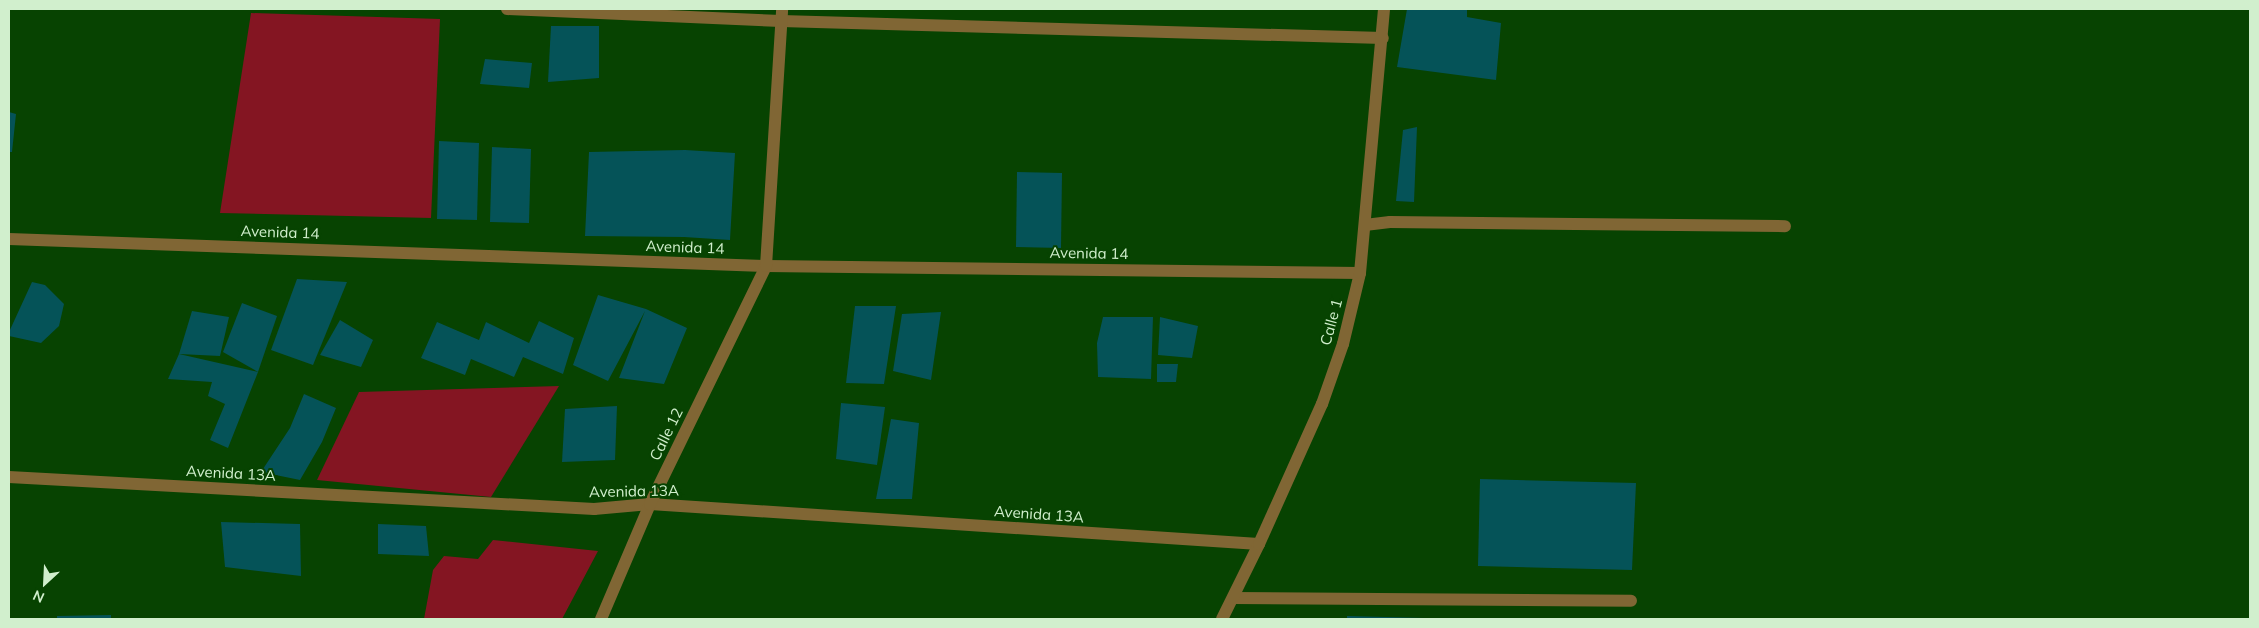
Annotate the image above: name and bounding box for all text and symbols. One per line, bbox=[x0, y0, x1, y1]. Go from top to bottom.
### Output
street label: Avenida 14 bbox=[240, 222, 320, 242]
street label: Avenida 14 bbox=[645, 237, 725, 257]
street label: Avenida 14 bbox=[1049, 243, 1129, 263]
street label: Calle 1 bbox=[1316, 297, 1346, 347]
street label: Calle 12 bbox=[646, 405, 686, 463]
street label: Avenida 13A bbox=[186, 462, 276, 484]
street label: Avenida 13A bbox=[589, 481, 679, 501]
street label: Avenida 13A bbox=[994, 502, 1084, 526]
north arrow bbox=[20, 558, 70, 608]
text: N bbox=[30, 586, 47, 607]

